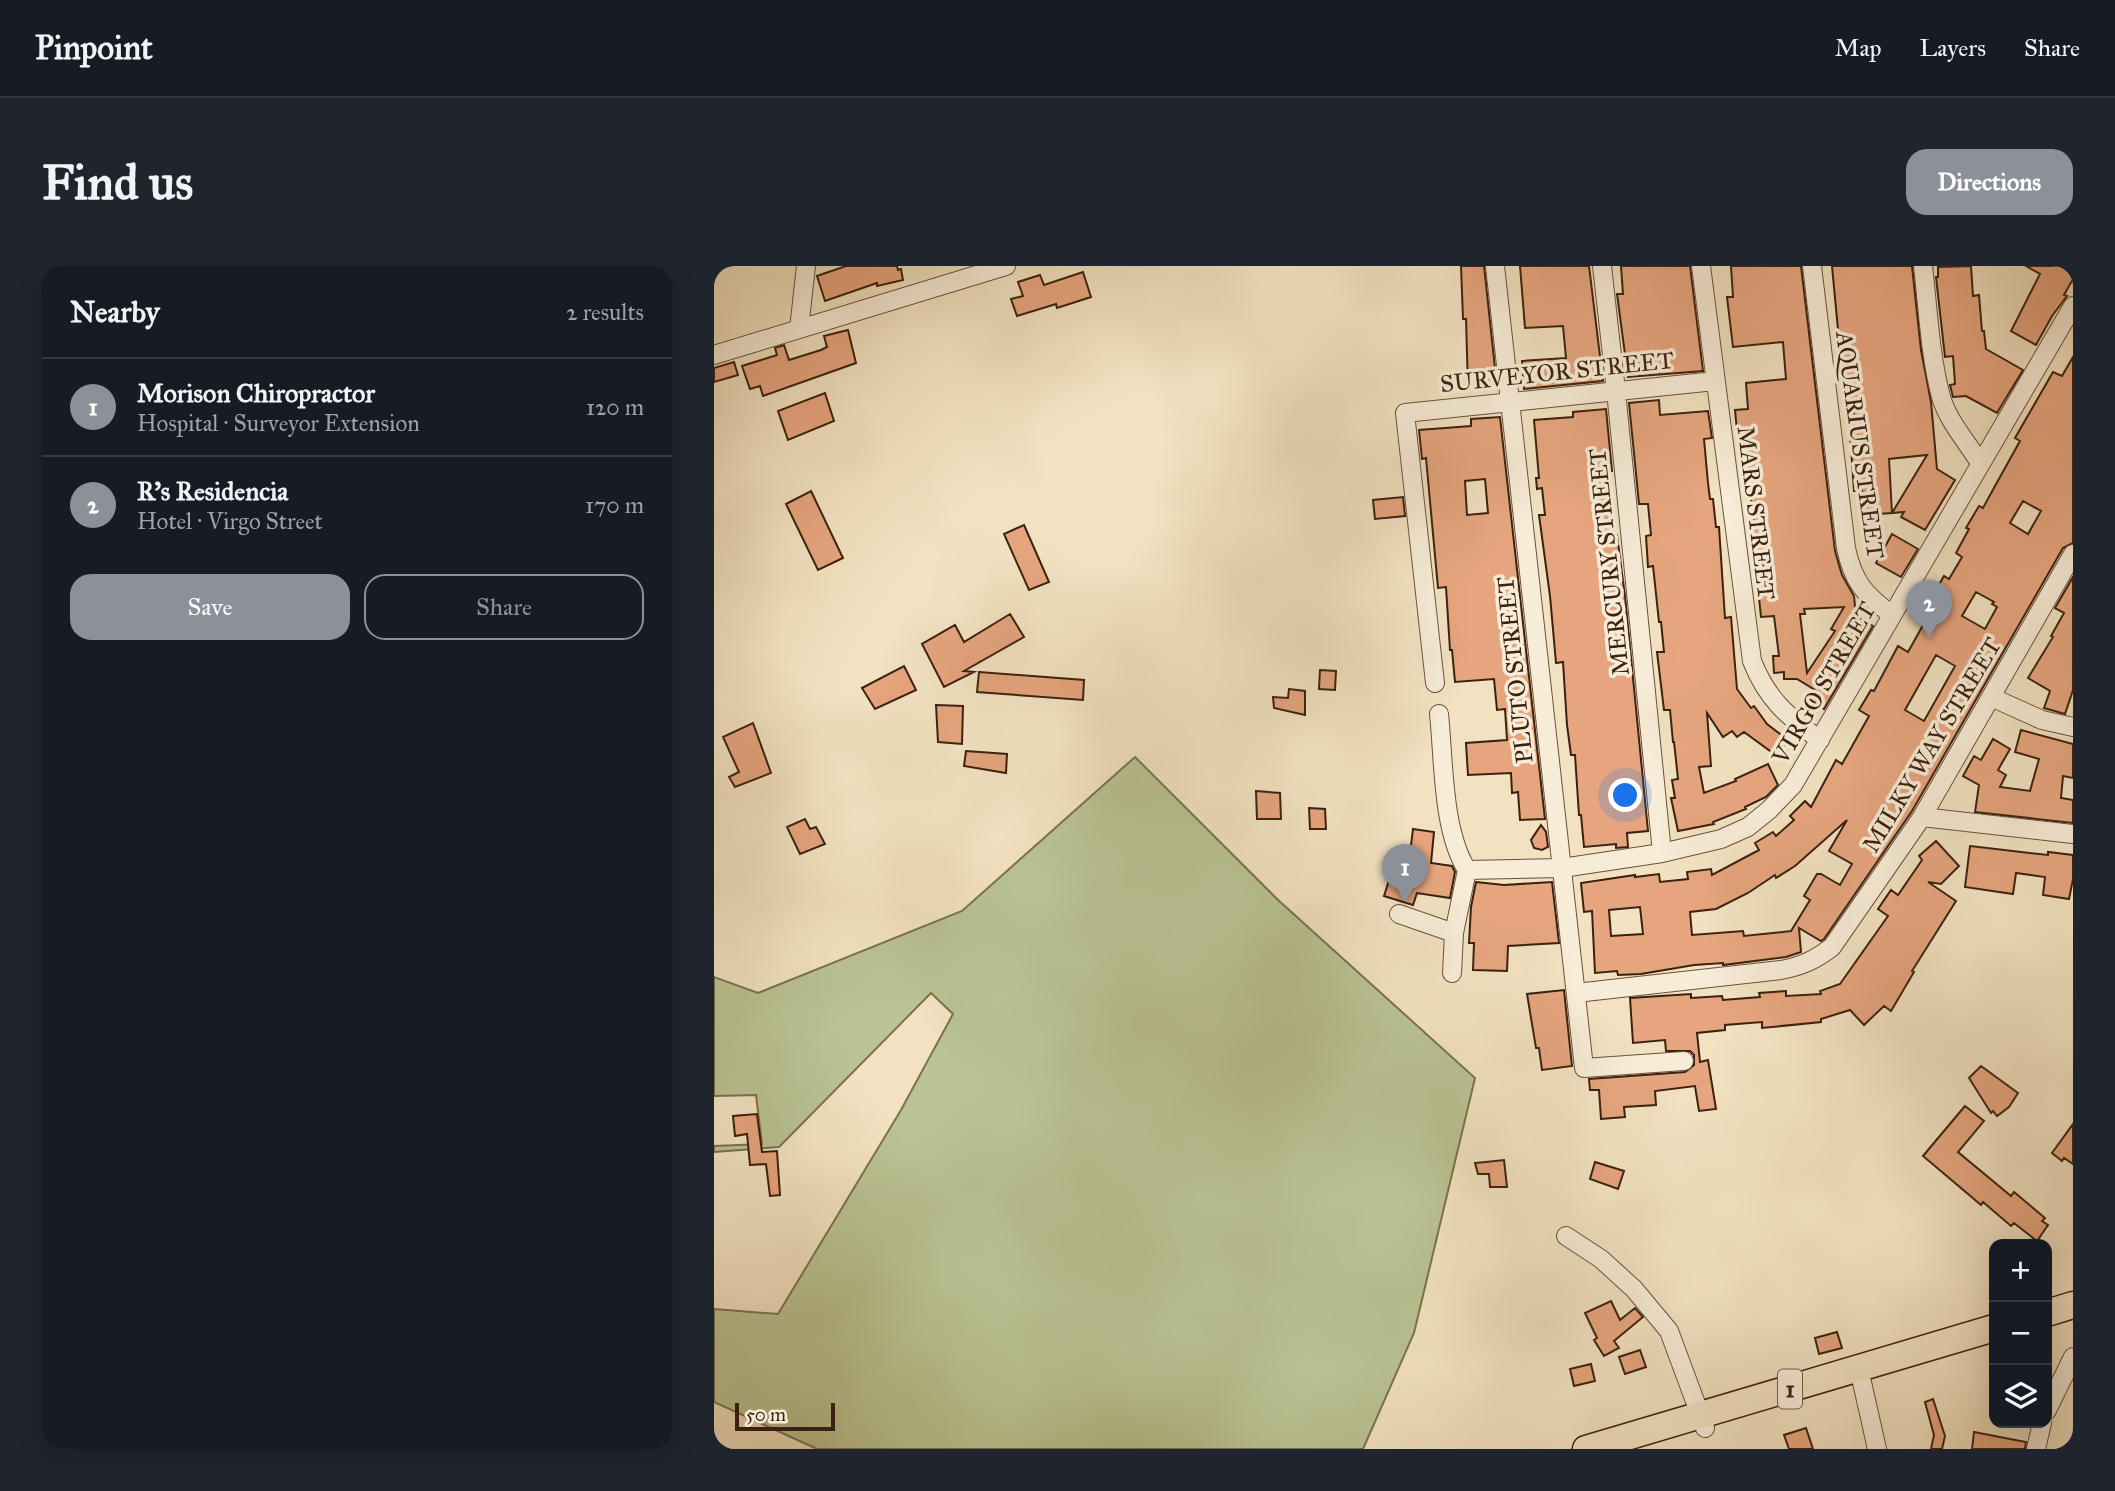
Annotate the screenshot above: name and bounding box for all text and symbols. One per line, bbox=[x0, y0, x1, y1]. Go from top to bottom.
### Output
text: Pinpoint bbox=[35, 28, 153, 68]
text: Map bbox=[1835, 33, 1882, 63]
text: Layers bbox=[1920, 33, 1986, 63]
text: Share bbox=[2024, 33, 2080, 63]
button: Directions bbox=[1906, 149, 2073, 215]
text: Find us bbox=[42, 153, 193, 212]
text: Nearby bbox=[70, 294, 160, 330]
text: 2 results bbox=[566, 298, 644, 326]
street label: AQUARIUS STREET bbox=[1829, 328, 1891, 561]
street label: SURVEYOR STREET bbox=[1439, 345, 1675, 399]
text: Morison Chiropractor bbox=[137, 377, 375, 409]
text: 1 bbox=[88, 393, 98, 421]
text: 120 m bbox=[586, 393, 644, 421]
text: Hospital · Surveyor Extension bbox=[137, 409, 420, 437]
street label: MARS STREET bbox=[1730, 424, 1782, 602]
street label: MERCURY STREET bbox=[1582, 447, 1636, 677]
text: R's Residencia bbox=[137, 475, 288, 507]
text: 2 bbox=[87, 491, 99, 519]
text: 170 m bbox=[585, 491, 644, 519]
text: Hotel · Virgo Street bbox=[137, 507, 323, 535]
button: Save bbox=[70, 574, 350, 640]
button: Share bbox=[364, 574, 644, 640]
street label: PLUTO STREET bbox=[1490, 575, 1540, 765]
pin: 2 bbox=[1906, 580, 1952, 638]
street label: VIRGO STREET bbox=[1765, 597, 1883, 770]
street label: MILKY WAY STREET bbox=[1856, 632, 2008, 858]
your location bbox=[1608, 778, 1642, 812]
pin: 1 bbox=[1382, 844, 1428, 902]
map controls bbox=[1989, 1239, 2052, 1428]
button: + bbox=[1989, 1239, 2052, 1302]
button: − bbox=[1989, 1302, 2052, 1365]
button: layers bbox=[1989, 1365, 2052, 1428]
road number: 1 bbox=[1778, 1370, 1802, 1408]
scale bar bbox=[735, 1400, 835, 1432]
text: 50 m bbox=[746, 1403, 786, 1426]

